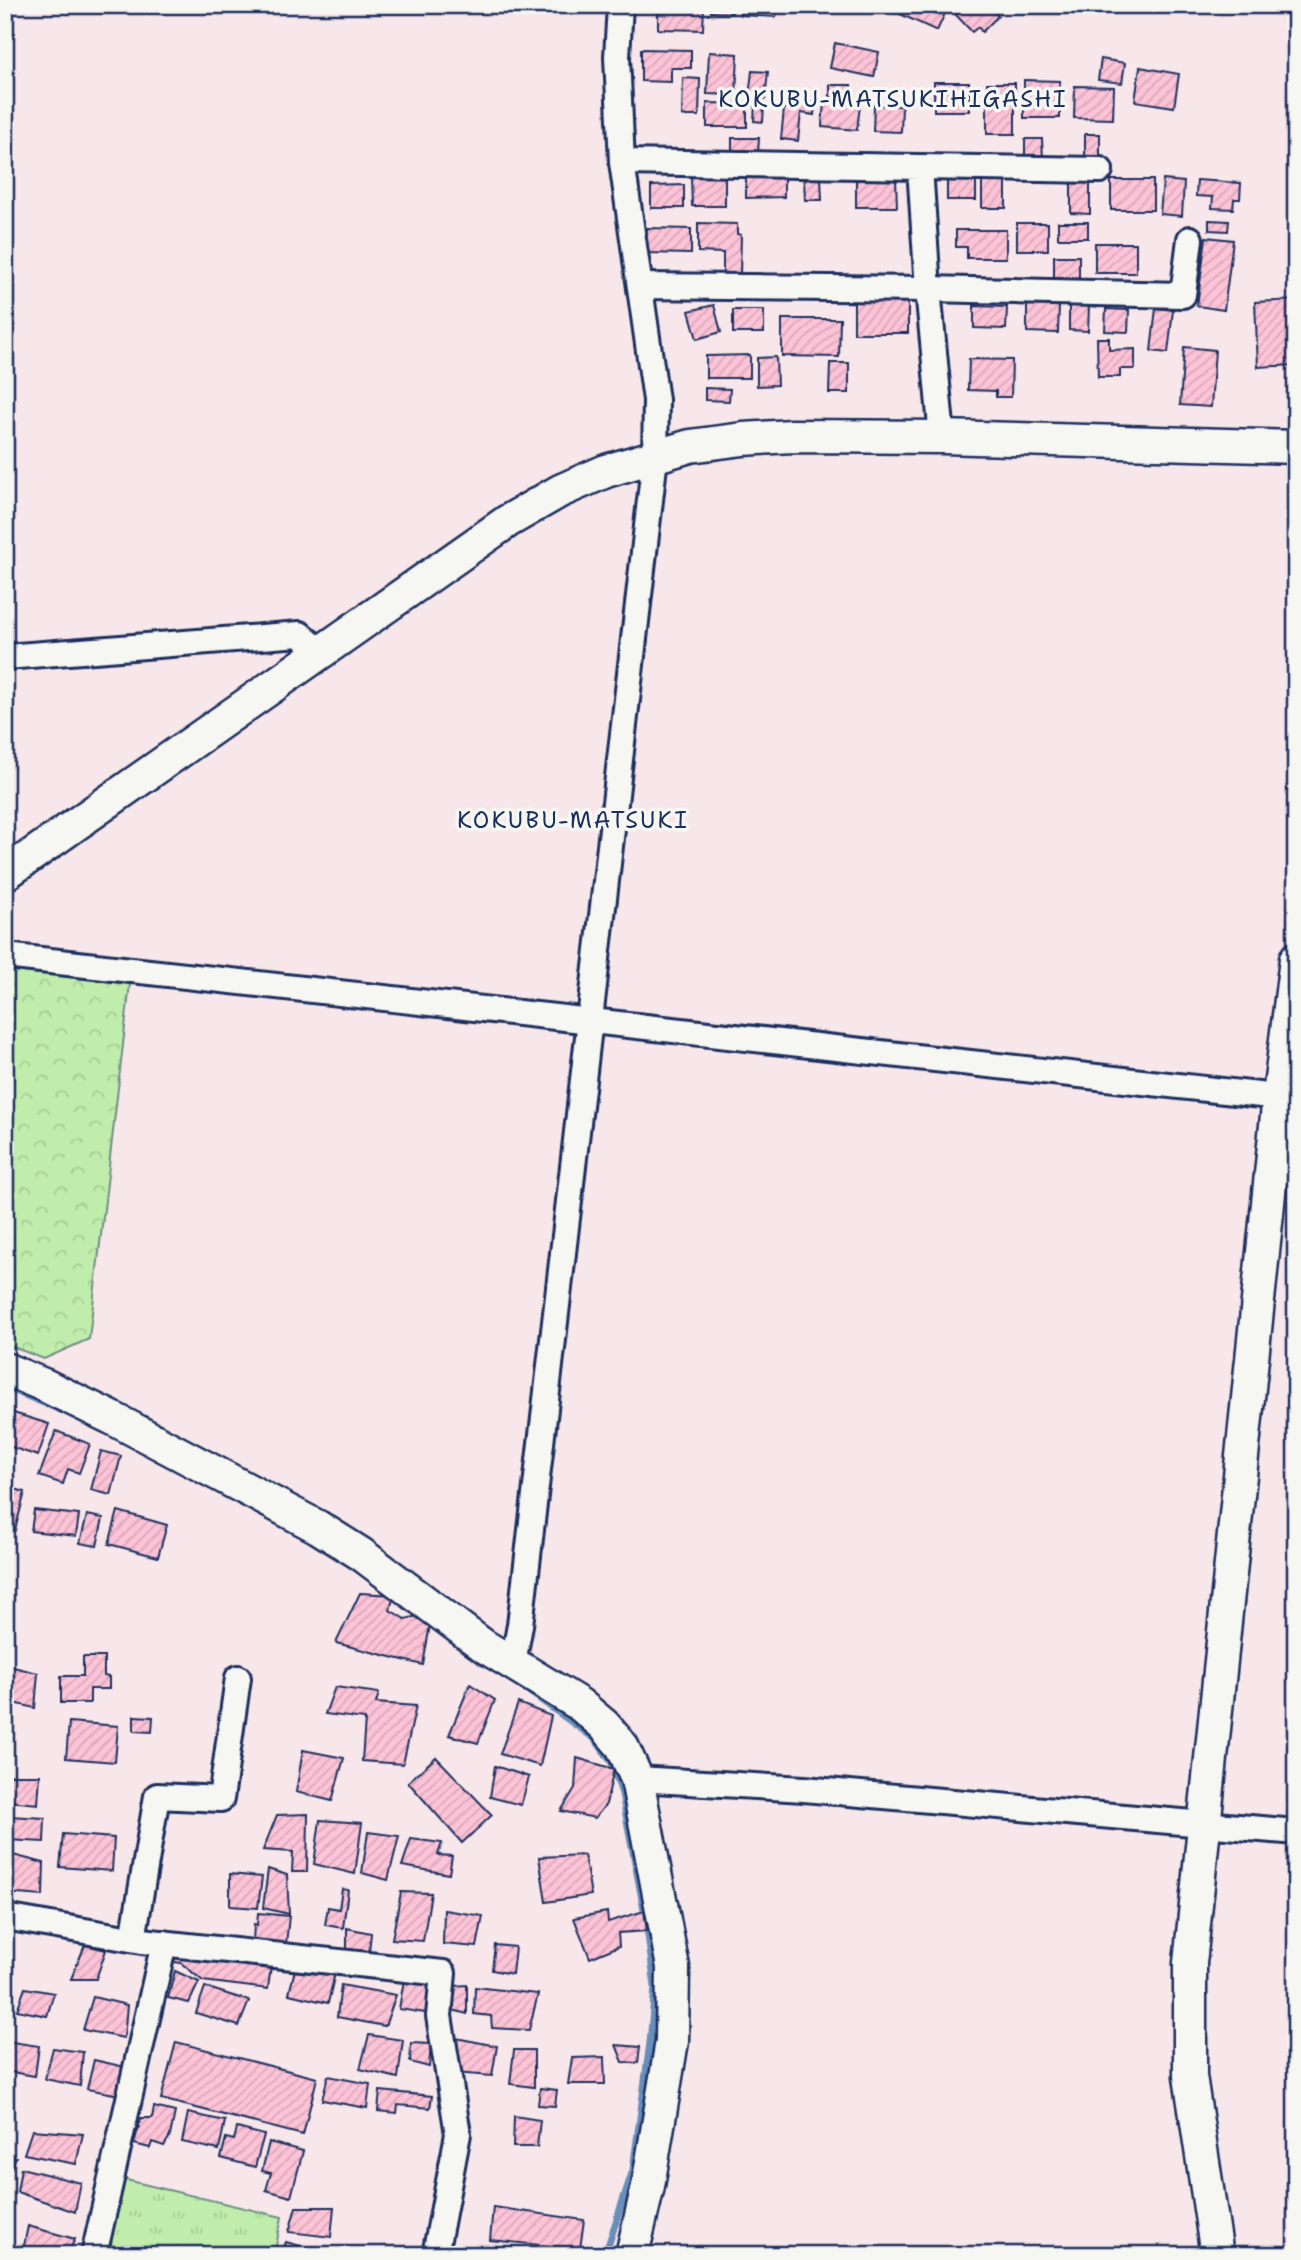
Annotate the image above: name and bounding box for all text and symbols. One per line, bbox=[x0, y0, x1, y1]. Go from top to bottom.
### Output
district label: KOKUBU-MATSUKIHIGASHI bbox=[718, 84, 1068, 114]
district label: KOKUBU-MATSUKI bbox=[457, 805, 689, 835]

